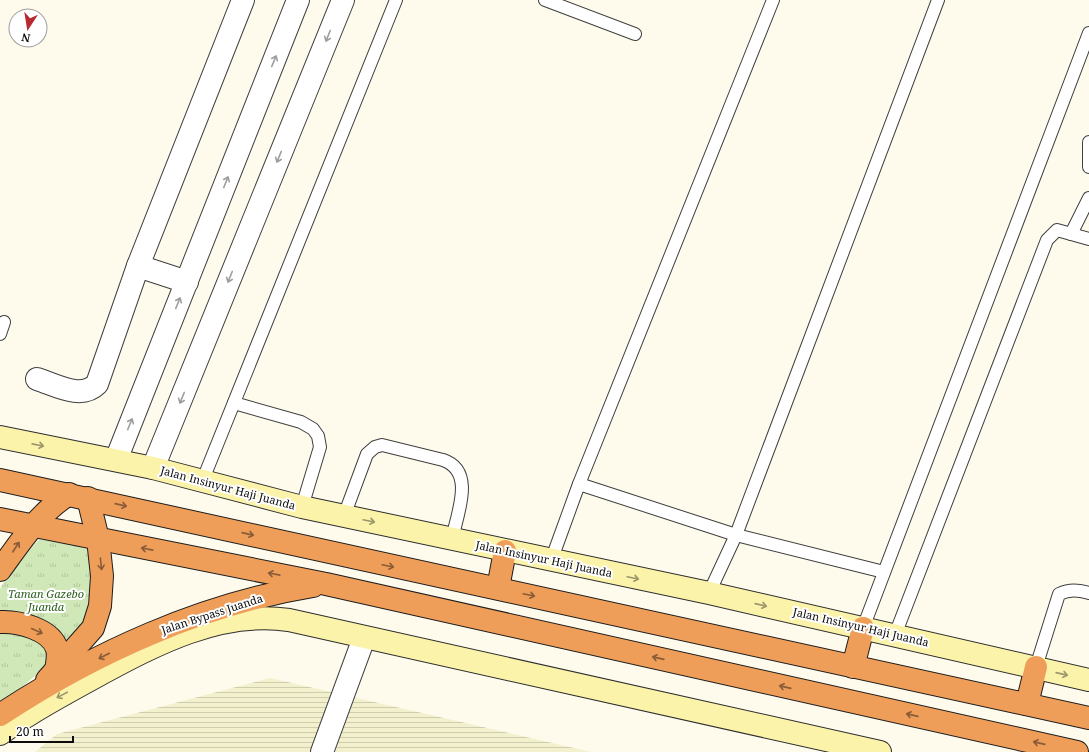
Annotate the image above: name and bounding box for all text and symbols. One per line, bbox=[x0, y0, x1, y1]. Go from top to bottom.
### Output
north arrow bbox=[8, 8, 48, 48]
text: N bbox=[20, 30, 32, 47]
one-way arrow bbox=[324, 30, 331, 42]
one-way arrow bbox=[271, 56, 278, 68]
one-way arrow bbox=[275, 150, 283, 162]
one-way arrow bbox=[223, 176, 231, 188]
one-way arrow bbox=[226, 271, 234, 283]
one-way arrow bbox=[175, 297, 183, 309]
one-way arrow bbox=[177, 391, 185, 403]
one-way arrow bbox=[127, 418, 135, 430]
one-way arrow bbox=[31, 441, 44, 449]
street label: Jalan Insinyur Haji Juanda bbox=[158, 462, 297, 513]
one-way arrow bbox=[114, 502, 127, 510]
one-way arrow bbox=[363, 518, 376, 526]
one-way arrow bbox=[241, 531, 254, 539]
street label: Jalan Insinyur Haji Juanda bbox=[474, 537, 614, 580]
one-way arrow bbox=[12, 541, 20, 553]
one-way arrow bbox=[141, 544, 154, 552]
one-way arrow bbox=[97, 557, 104, 570]
one-way arrow bbox=[382, 562, 395, 570]
one-way arrow bbox=[268, 570, 281, 578]
one-way arrow bbox=[627, 574, 640, 582]
park label: Taman Gazebo Juanda bbox=[8, 586, 84, 614]
street label: Jalan Bypass Juanda bbox=[158, 590, 264, 637]
one-way arrow bbox=[522, 592, 535, 600]
one-way arrow bbox=[754, 601, 767, 609]
street label: Jalan Insinyur Haji Juanda bbox=[791, 603, 931, 649]
one-way arrow bbox=[31, 628, 43, 635]
one-way arrow bbox=[98, 653, 110, 660]
one-way arrow bbox=[652, 654, 665, 662]
one-way arrow bbox=[1056, 670, 1069, 678]
one-way arrow bbox=[779, 682, 792, 690]
one-way arrow bbox=[56, 692, 68, 700]
one-way arrow bbox=[906, 711, 919, 719]
scale bar bbox=[10, 718, 73, 744]
text: 20 m bbox=[16, 723, 44, 740]
one-way arrow bbox=[1033, 739, 1046, 747]

